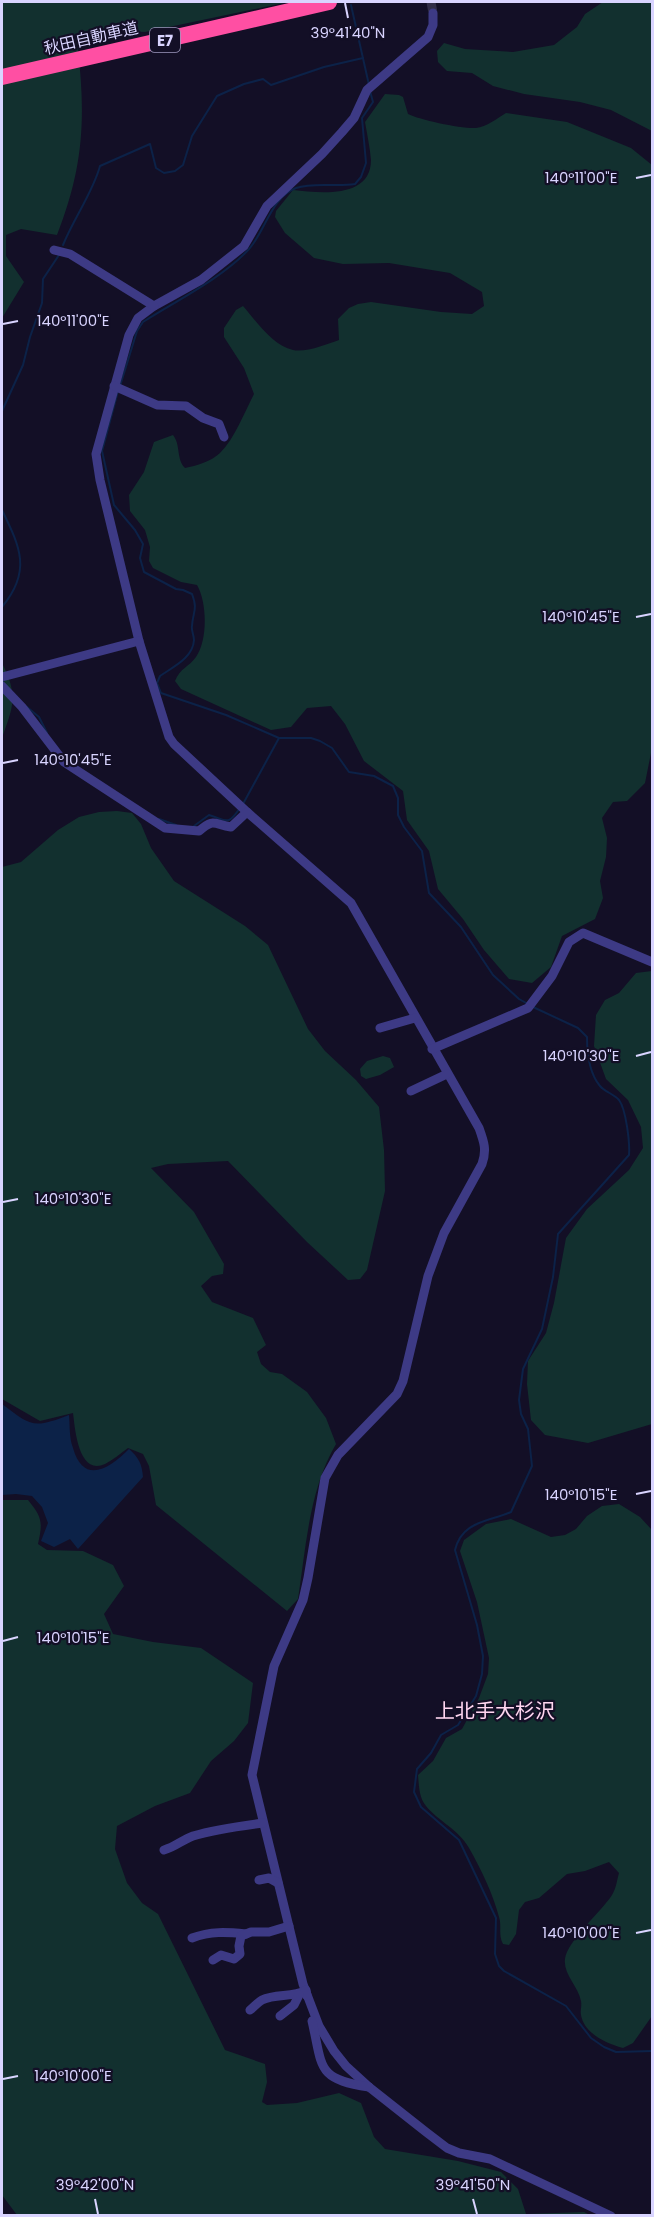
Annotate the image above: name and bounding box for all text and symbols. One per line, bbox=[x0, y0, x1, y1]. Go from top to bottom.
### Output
street label: 秋田自動車道 bbox=[42, 16, 140, 60]
text: 39°41'40"N bbox=[311, 22, 385, 43]
road number: E7 bbox=[150, 28, 180, 52]
text: 140°11'00"E bbox=[545, 167, 617, 188]
text: 140°11'00"E bbox=[37, 310, 109, 331]
text: 140°10'45"E bbox=[542, 606, 620, 627]
text: 140°10'45"E bbox=[34, 749, 112, 770]
text: 140°10'30"E bbox=[543, 1045, 619, 1066]
text: 140°10'30"E bbox=[35, 1188, 111, 1209]
text: 140°10'15"E bbox=[545, 1484, 617, 1505]
text: 140°10'15"E bbox=[37, 1627, 109, 1648]
district label: 上北手大杉沢 bbox=[435, 1697, 555, 1725]
text: 140°10'00"E bbox=[542, 1922, 620, 1943]
text: 140°10'00"E bbox=[34, 2065, 112, 2086]
text: 39°42'00"N bbox=[56, 2174, 134, 2195]
text: 39°41'50"N bbox=[436, 2174, 510, 2195]

